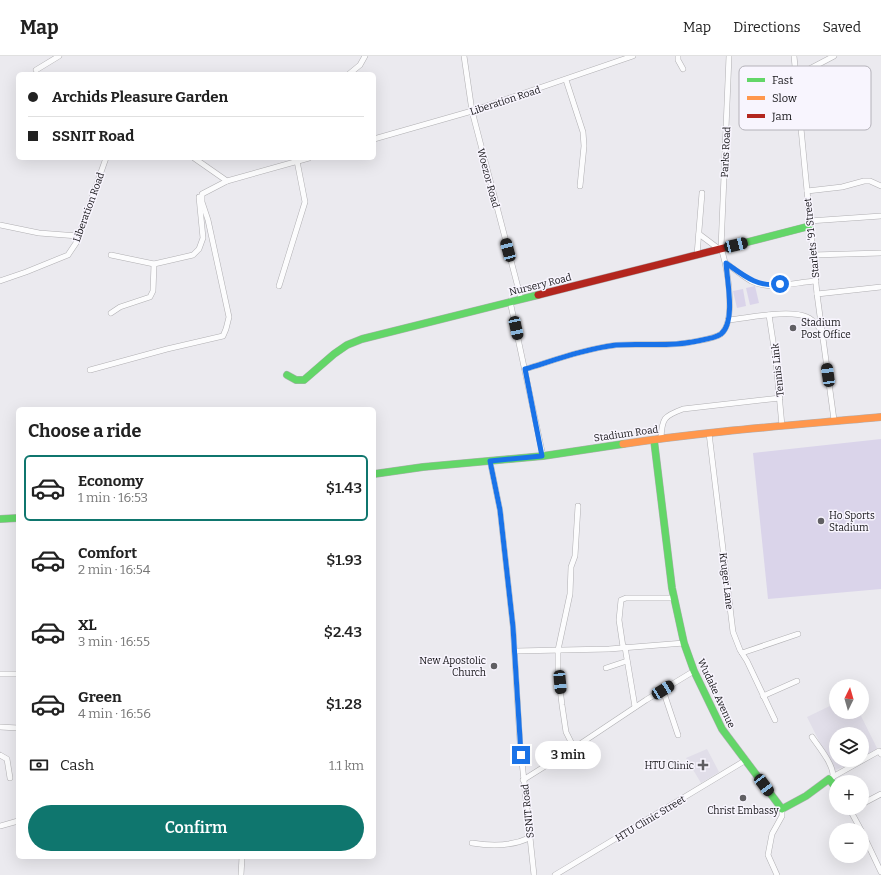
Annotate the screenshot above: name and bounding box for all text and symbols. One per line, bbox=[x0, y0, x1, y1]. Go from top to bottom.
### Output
text: Map bbox=[20, 16, 59, 39]
text: Map bbox=[683, 19, 711, 36]
text: Directions bbox=[733, 19, 801, 36]
text: Saved bbox=[823, 19, 861, 36]
legend bbox=[739, 66, 871, 130]
text: Fast bbox=[772, 74, 793, 87]
street label: Liberation Road bbox=[469, 84, 542, 118]
text: Archids Pleasure Garden bbox=[52, 88, 228, 106]
text: Slow bbox=[772, 92, 797, 105]
text: Jam bbox=[771, 110, 792, 123]
street label: Parks Road bbox=[719, 126, 733, 178]
text: SSNIT Road bbox=[52, 127, 134, 145]
street label: Woezor Road bbox=[474, 147, 502, 209]
street label: Liberation Road bbox=[71, 171, 107, 244]
street label: Starlets '91 Street bbox=[802, 197, 822, 278]
car bbox=[723, 236, 749, 254]
car bbox=[499, 237, 517, 263]
street label: Nursery Road bbox=[508, 271, 573, 299]
route start bbox=[771, 275, 789, 293]
car bbox=[508, 315, 524, 341]
place label: Stadium Post Office bbox=[801, 317, 851, 341]
marker: Stadium Post Office bbox=[788, 323, 798, 333]
street label: Tennis Link bbox=[769, 342, 787, 397]
car bbox=[820, 362, 836, 388]
text: Choose a ride bbox=[28, 420, 141, 442]
street label: Stadium Road bbox=[593, 424, 659, 444]
icon: car bbox=[30, 470, 66, 506]
text: Economy bbox=[78, 472, 144, 490]
text: $1.43 bbox=[326, 479, 362, 497]
text: 1 min · 16:53 bbox=[78, 490, 148, 505]
place label: Ho Sports Stadium bbox=[829, 510, 875, 534]
marker: Ho Sports Stadium bbox=[816, 516, 826, 526]
icon: car bbox=[30, 542, 66, 578]
text: Comfort bbox=[78, 544, 137, 562]
text: $1.93 bbox=[326, 551, 362, 569]
street label: Kruger Lane bbox=[717, 552, 735, 610]
text: 2 min · 16:54 bbox=[78, 562, 150, 577]
icon: car bbox=[30, 614, 66, 650]
text: XL bbox=[78, 616, 97, 634]
text: $2.43 bbox=[324, 623, 362, 641]
text: 3 min · 16:55 bbox=[78, 634, 150, 649]
place label: New Apostolic Church bbox=[419, 655, 487, 679]
street label: Wudake Avenue bbox=[695, 657, 737, 730]
marker: New Apostolic Church bbox=[489, 661, 499, 671]
car bbox=[553, 670, 567, 694]
car bbox=[650, 679, 676, 701]
north arrow bbox=[829, 679, 869, 719]
map controls bbox=[829, 679, 869, 863]
icon: car bbox=[30, 686, 66, 722]
text: Green bbox=[78, 688, 122, 706]
text: $1.28 bbox=[326, 695, 362, 713]
text: 4 min · 16:56 bbox=[78, 706, 151, 721]
button: layers bbox=[829, 727, 869, 767]
callout: 3 min bbox=[535, 741, 601, 769]
route end bbox=[512, 746, 530, 764]
text: 3 min bbox=[551, 747, 585, 762]
icon: cash bbox=[28, 754, 50, 776]
text: Cash bbox=[60, 756, 94, 774]
text: 1.1 km bbox=[329, 758, 364, 773]
marker: HTU Clinic bbox=[697, 759, 709, 771]
place label: HTU Clinic bbox=[645, 760, 694, 772]
car bbox=[752, 772, 776, 798]
button: + bbox=[829, 775, 869, 815]
street label: SSNIT Road bbox=[519, 783, 537, 839]
street label: HTU Clinic Street bbox=[613, 793, 688, 845]
marker: Christ Embassy bbox=[738, 793, 748, 803]
button: Confirm bbox=[28, 805, 364, 851]
place label: Christ Embassy bbox=[707, 805, 780, 817]
button: − bbox=[829, 823, 869, 863]

